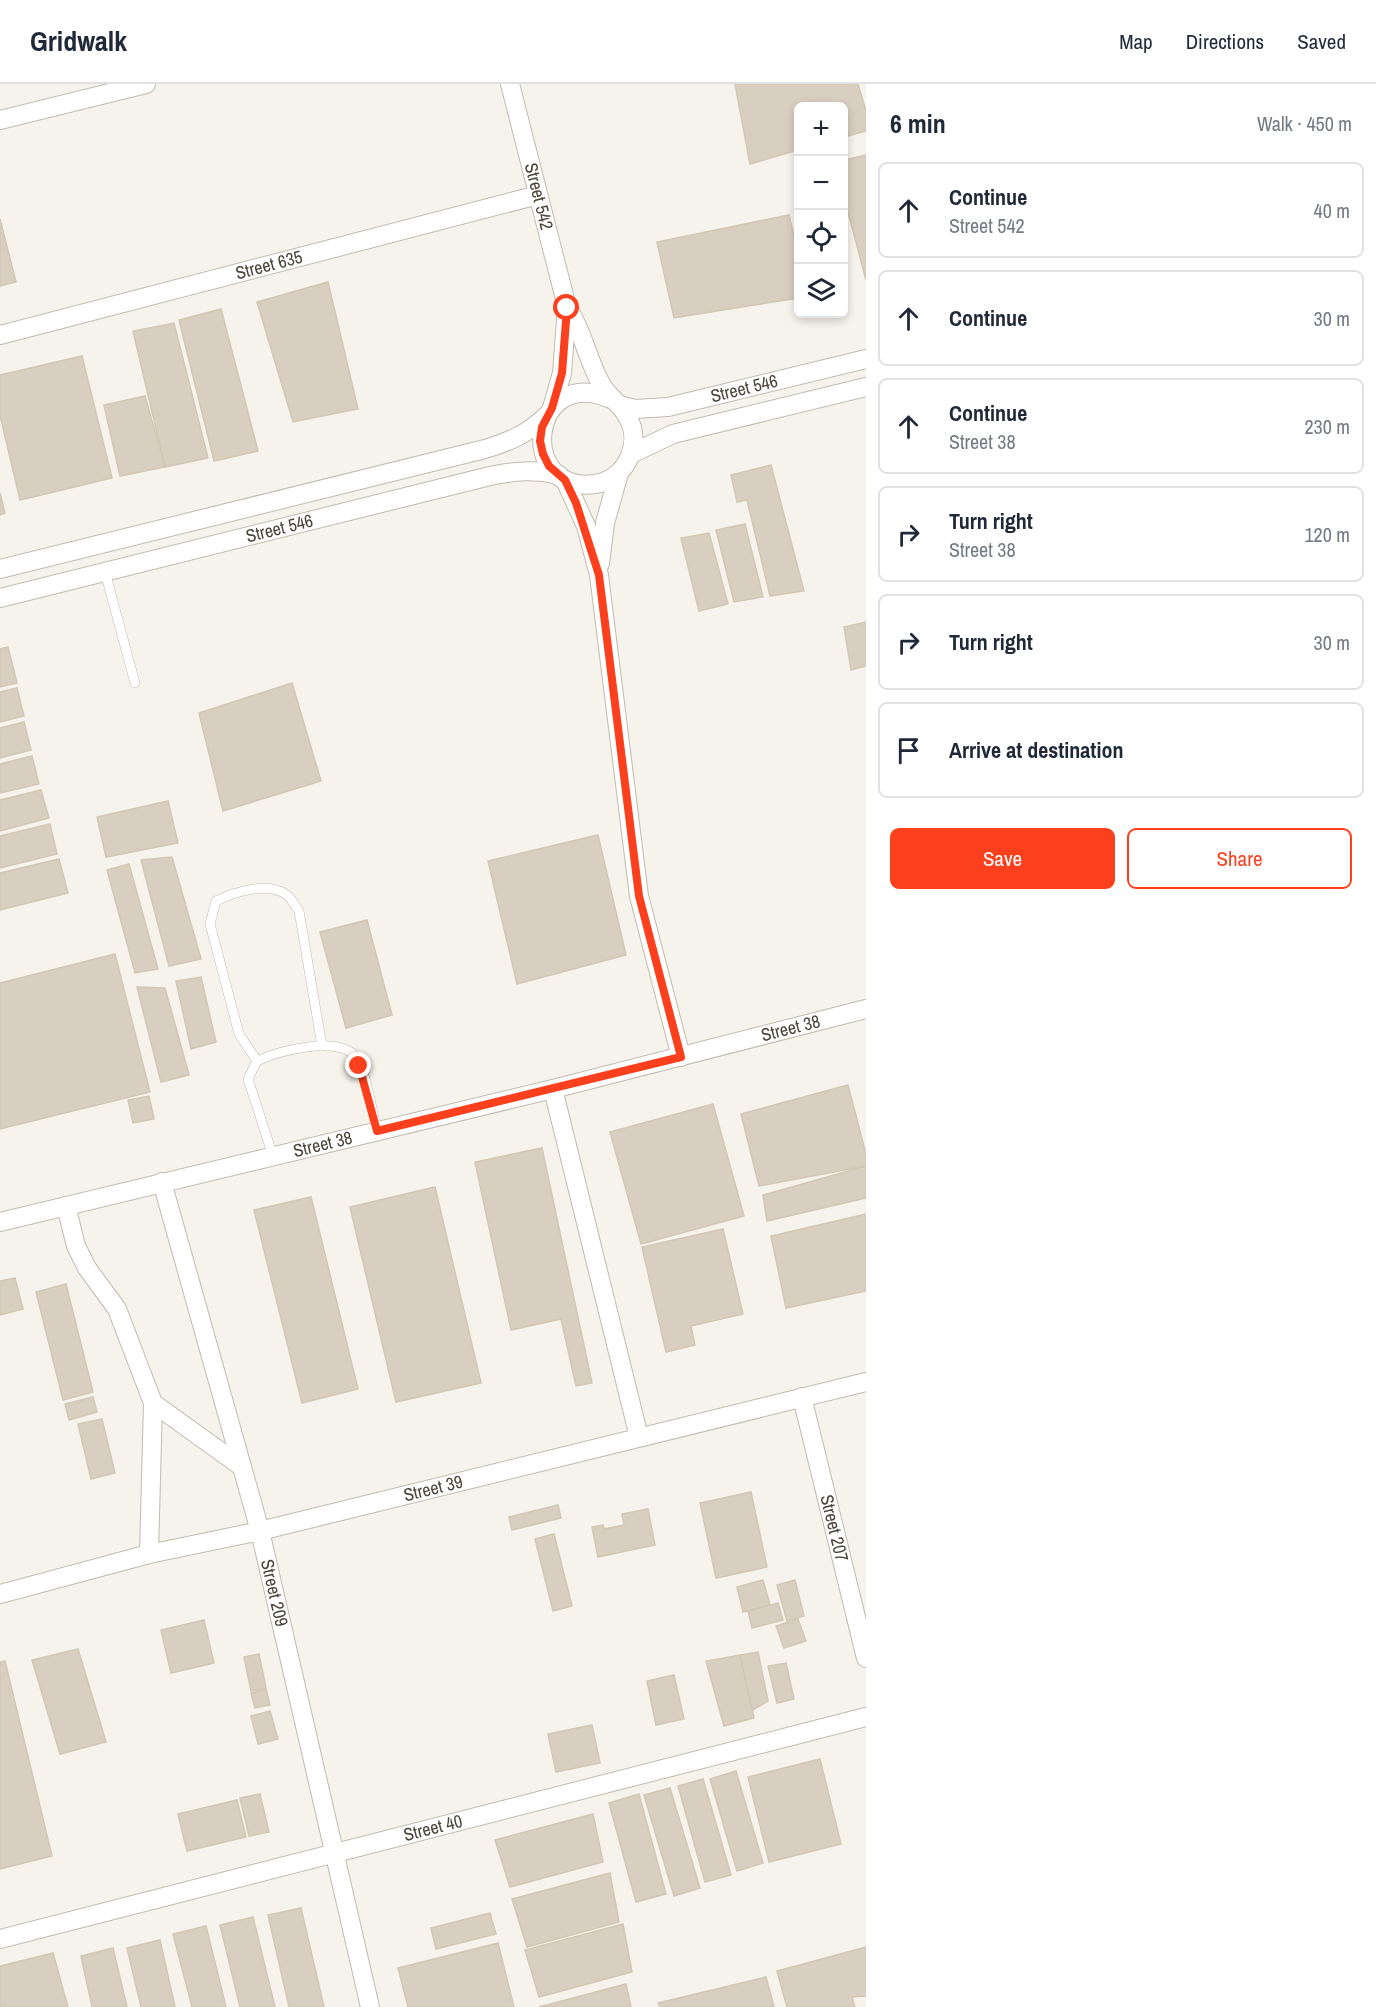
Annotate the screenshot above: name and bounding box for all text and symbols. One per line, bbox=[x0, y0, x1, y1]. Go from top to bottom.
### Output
text: Gridwalk bbox=[30, 22, 127, 60]
text: Map bbox=[1119, 27, 1153, 56]
text: Directions bbox=[1186, 27, 1264, 56]
text: Saved bbox=[1297, 27, 1346, 56]
map controls bbox=[794, 102, 848, 318]
button: + bbox=[794, 102, 848, 156]
text: 6 min bbox=[890, 106, 946, 141]
text: Walk · 450 m bbox=[1257, 110, 1352, 137]
button: − bbox=[794, 156, 848, 210]
street label: Street 542 bbox=[519, 160, 560, 232]
text: Continue bbox=[949, 182, 1027, 212]
icon: ahead bbox=[892, 194, 925, 227]
text: 40 m bbox=[1314, 197, 1350, 224]
button: locate bbox=[794, 210, 848, 264]
text: Street 542 bbox=[949, 212, 1025, 239]
street label: Street 635 bbox=[233, 244, 305, 285]
button: layers bbox=[794, 264, 848, 318]
route start bbox=[553, 294, 579, 320]
icon: ahead bbox=[892, 302, 925, 335]
text: Continue bbox=[949, 303, 1027, 333]
text: 30 m bbox=[1314, 305, 1350, 332]
street label: Street 546 bbox=[708, 368, 780, 408]
text: Continue bbox=[949, 398, 1027, 428]
icon: ahead bbox=[892, 410, 925, 443]
text: 230 m bbox=[1304, 413, 1350, 440]
text: Street 38 bbox=[949, 428, 1016, 455]
text: Turn right bbox=[949, 506, 1033, 536]
street label: Street 546 bbox=[243, 508, 315, 548]
icon: right bbox=[892, 518, 925, 551]
text: 120 m bbox=[1304, 521, 1350, 548]
text: Street 38 bbox=[949, 536, 1016, 563]
icon: right bbox=[892, 626, 925, 659]
text: Turn right bbox=[949, 627, 1033, 657]
text: 30 m bbox=[1314, 629, 1350, 656]
icon: arrive bbox=[892, 734, 925, 767]
text: Arrive at destination bbox=[949, 735, 1123, 765]
button: Save bbox=[890, 828, 1115, 889]
button: Share bbox=[1127, 828, 1352, 889]
street label: Street 38 bbox=[758, 1008, 823, 1047]
route end bbox=[345, 1052, 371, 1078]
street label: Street 38 bbox=[291, 1125, 355, 1163]
street label: Street 39 bbox=[401, 1469, 465, 1507]
street label: Street 207 bbox=[814, 1492, 855, 1564]
street label: Street 209 bbox=[255, 1557, 295, 1629]
street label: Street 40 bbox=[401, 1808, 465, 1847]

